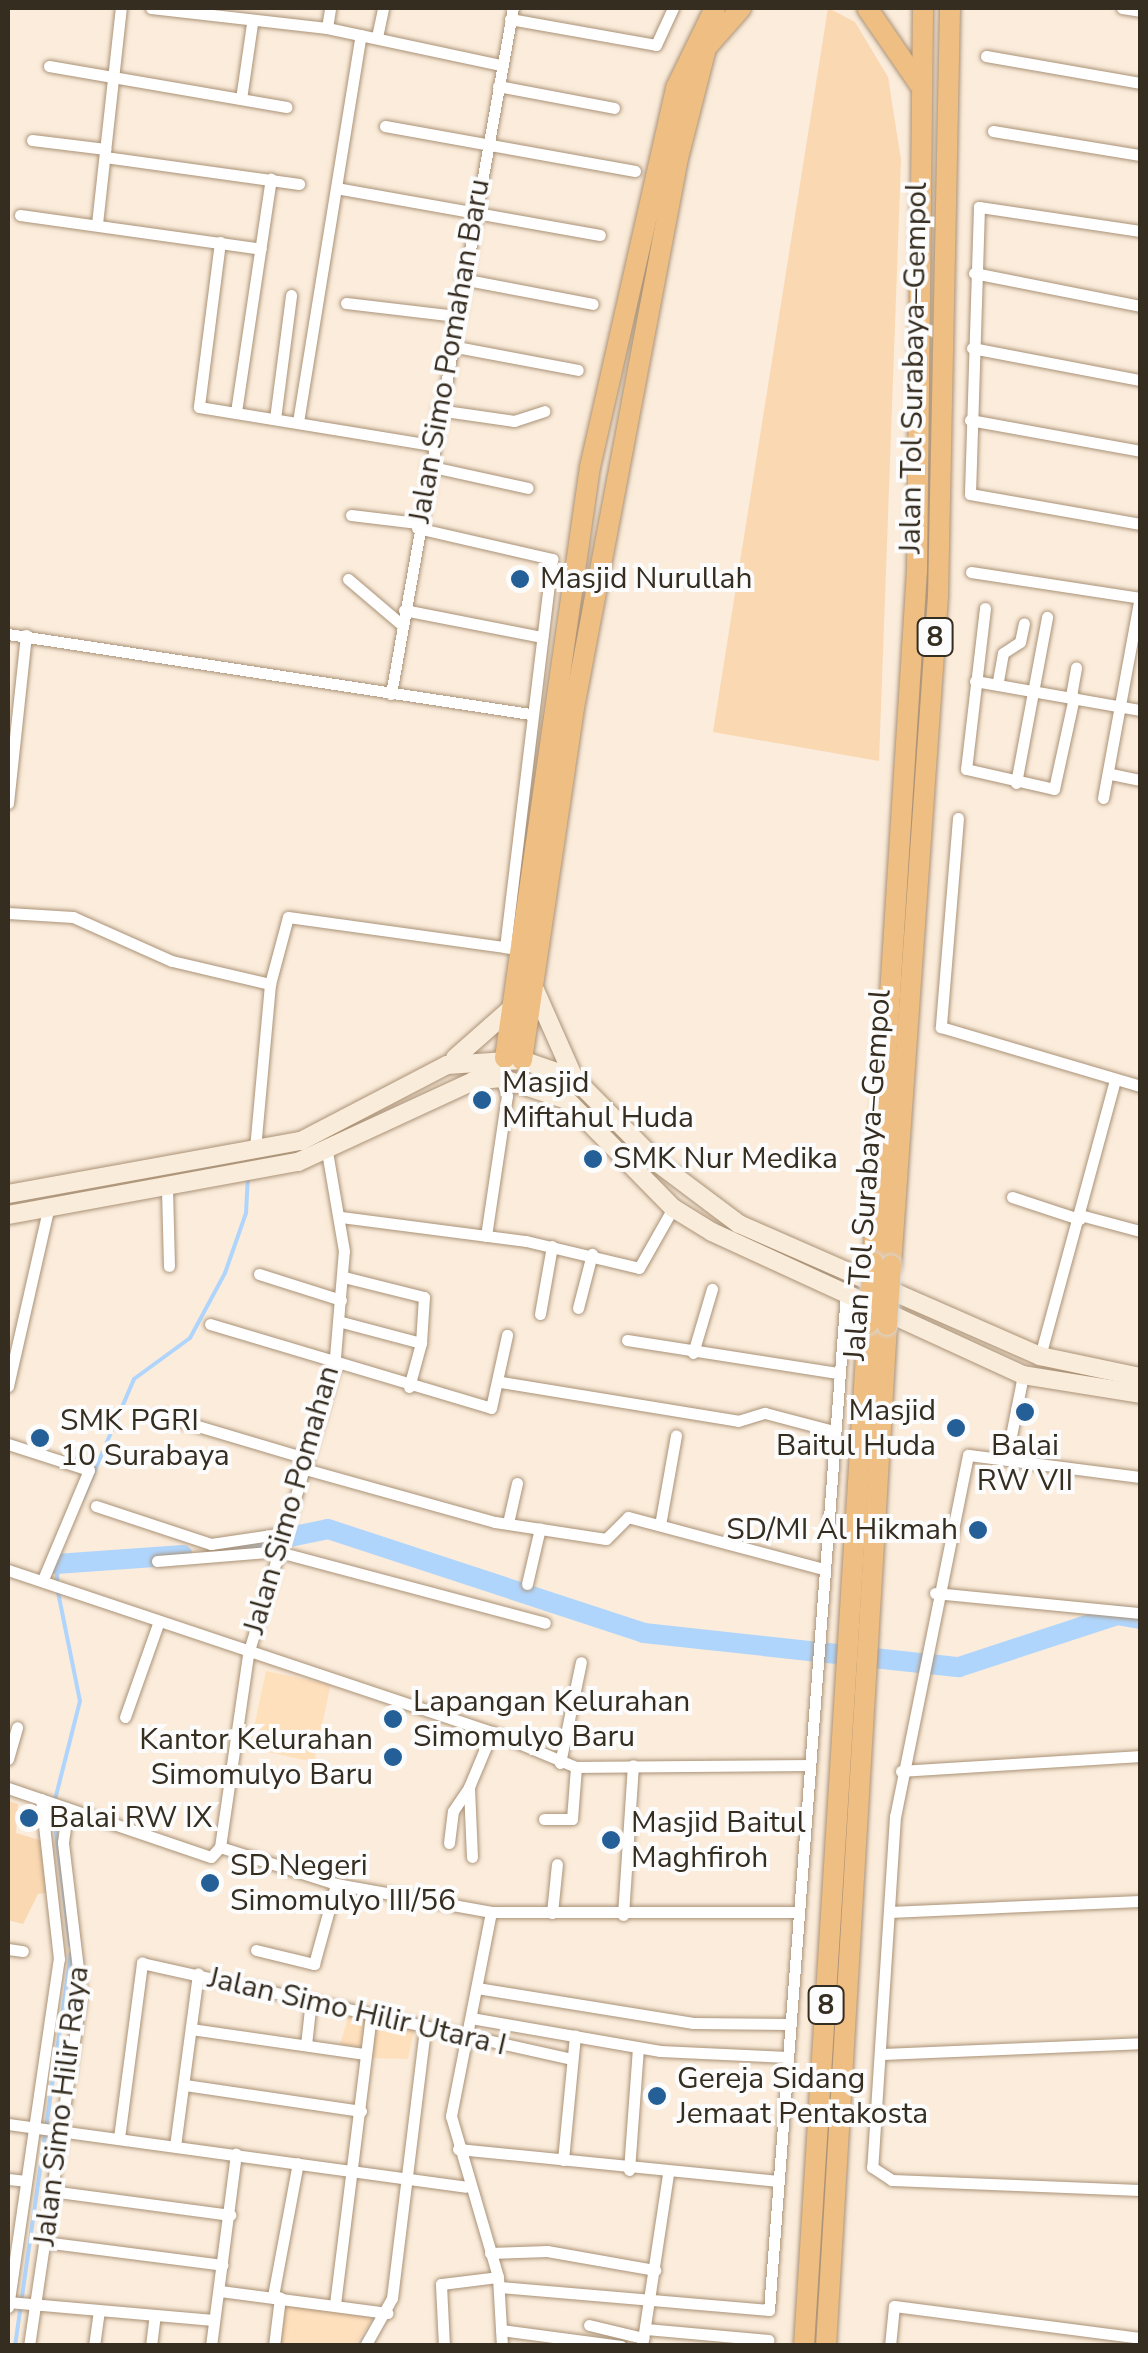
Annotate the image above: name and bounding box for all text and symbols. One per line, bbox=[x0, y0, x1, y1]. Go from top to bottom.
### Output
street label: Jalan Simo Pomahan Baru bbox=[402, 176, 498, 526]
street label: Jalan Tol Surabaya–Gempol bbox=[893, 182, 935, 554]
place label: Masjid Nurullah bbox=[540, 561, 753, 597]
marker: Masjid Nurullah bbox=[509, 568, 531, 590]
road number: 8 bbox=[915, 614, 955, 660]
street label: Jalan Tol Surabaya–Gempol bbox=[837, 988, 899, 1362]
place label: Masjid Miftahul Huda bbox=[502, 1065, 694, 1136]
marker: Masjid Miftahul Huda bbox=[471, 1089, 493, 1111]
place label: SMK Nur Medika bbox=[613, 1141, 838, 1177]
marker: SMK Nur Medika bbox=[582, 1148, 604, 1170]
street label: Jalan Simo Pomahan bbox=[236, 1362, 348, 1638]
place label: Masjid Baitul Huda bbox=[776, 1393, 936, 1464]
marker: Balai RW VII bbox=[1014, 1401, 1036, 1423]
place label: SMK PGRI 10 Surabaya bbox=[60, 1403, 230, 1474]
marker: Masjid Baitul Huda bbox=[945, 1417, 967, 1439]
marker: SMK PGRI 10 Surabaya bbox=[29, 1427, 51, 1449]
place label: Balai RW VII bbox=[977, 1428, 1073, 1498]
place label: SD/MI Al Hikmah bbox=[726, 1512, 958, 1548]
marker: SD/MI Al Hikmah bbox=[967, 1519, 989, 1541]
place label: Lapangan Kelurahan Simomulyo Baru bbox=[413, 1684, 690, 1754]
marker: Lapangan Kelurahan Simomulyo Baru bbox=[382, 1708, 404, 1730]
place label: Kantor Kelurahan Simomulyo Baru bbox=[139, 1722, 373, 1792]
marker: Kantor Kelurahan Simomulyo Baru bbox=[382, 1746, 404, 1768]
place label: Balai RW IX bbox=[49, 1800, 212, 1836]
place label: Masjid Baitul Maghfiroh bbox=[631, 1805, 806, 1876]
marker: Balai RW IX bbox=[18, 1807, 40, 1829]
marker: Masjid Baitul Maghfiroh bbox=[600, 1829, 622, 1851]
place label: SD Negeri Simomulyo III/56 bbox=[230, 1848, 456, 1918]
marker: SD Negeri Simomulyo III/56 bbox=[199, 1872, 221, 1894]
street label: Jalan Simo Hilir Utara I bbox=[204, 1960, 510, 2064]
street label: Jalan Simo Hilir Raya bbox=[27, 1964, 97, 2248]
road number: 8 bbox=[806, 1982, 846, 2028]
place label: Gereja Sidang Jemaat Pentakosta bbox=[677, 2061, 928, 2132]
marker: Gereja Sidang Jemaat Pentakosta bbox=[646, 2085, 668, 2107]

